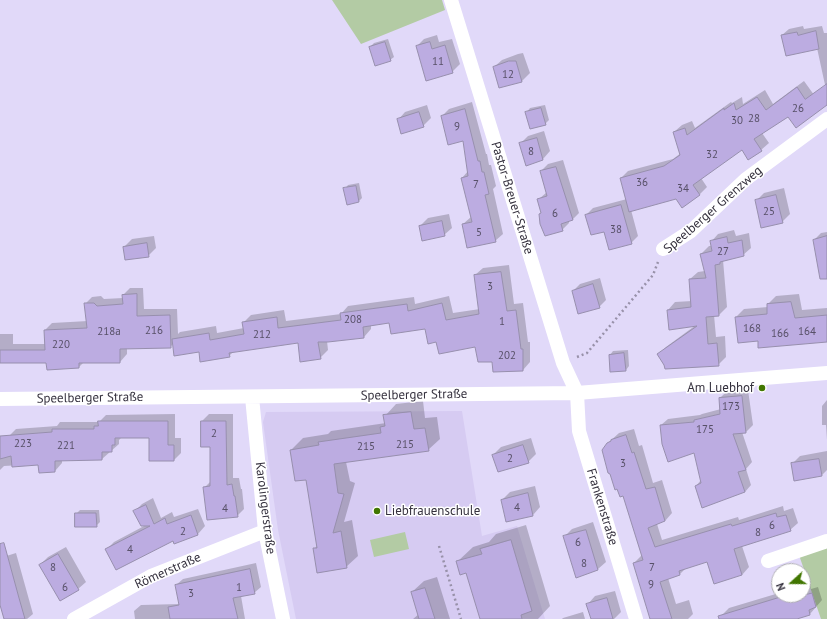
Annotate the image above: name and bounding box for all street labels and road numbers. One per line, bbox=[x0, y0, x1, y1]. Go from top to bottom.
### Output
street label: Pastor-Breuer-Straße bbox=[487, 140, 537, 256]
street label: Speelberger Grenzweg bbox=[661, 163, 765, 257]
street label: Speelberger Straße bbox=[360, 386, 468, 404]
street label: Speelberger Straße bbox=[36, 389, 144, 407]
street label: Karolingerstraße bbox=[252, 461, 278, 555]
street label: Frankenstraße bbox=[583, 467, 621, 547]
street label: Römerstraße bbox=[133, 549, 203, 593]

